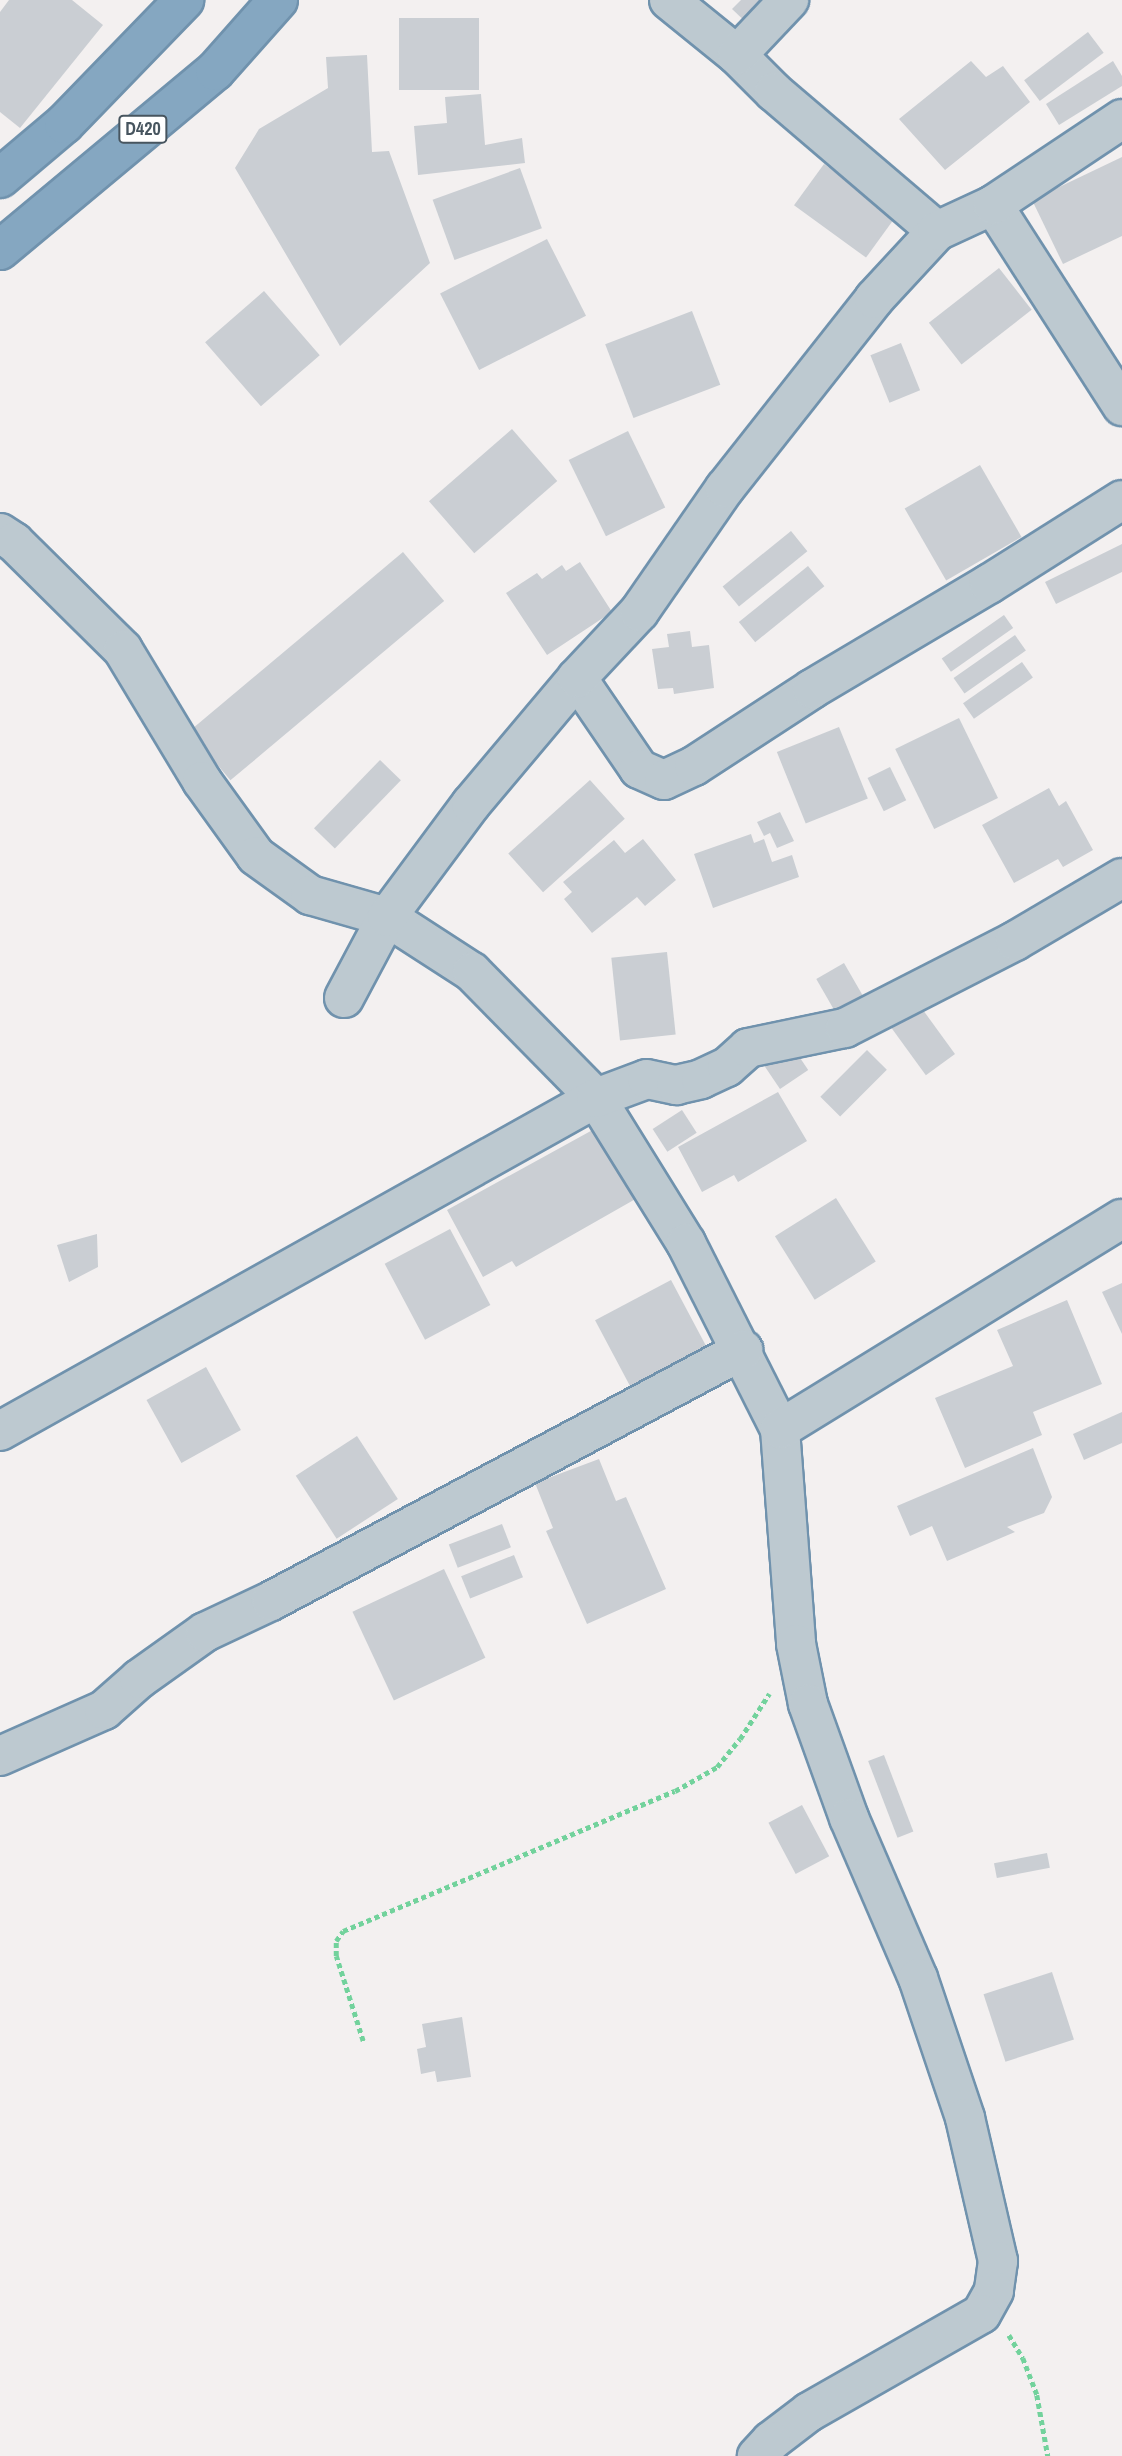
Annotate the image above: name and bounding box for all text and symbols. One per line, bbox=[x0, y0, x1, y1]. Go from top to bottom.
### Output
road number: D420 bbox=[117, 114, 169, 144]

